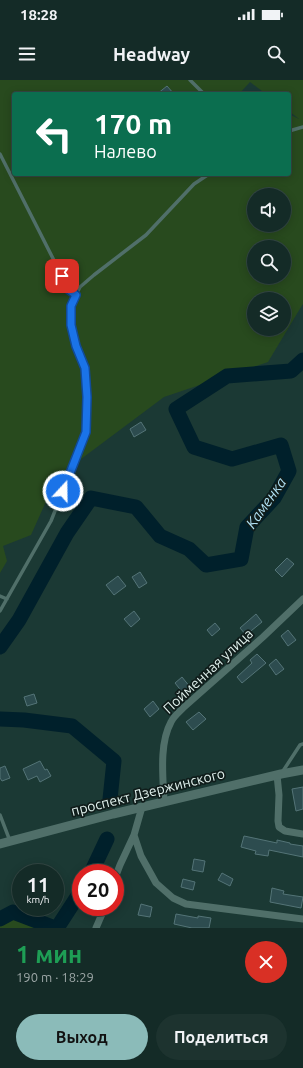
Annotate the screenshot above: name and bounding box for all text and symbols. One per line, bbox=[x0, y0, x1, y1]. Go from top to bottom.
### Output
text: 18:28 bbox=[20, 6, 58, 23]
icon: menu bbox=[16, 43, 38, 65]
icon: search bbox=[265, 43, 287, 65]
text: Headway bbox=[113, 44, 190, 64]
icon: left bbox=[28, 108, 80, 160]
text: 170 m bbox=[94, 108, 172, 139]
text: Налево bbox=[94, 141, 157, 161]
map controls bbox=[247, 188, 291, 336]
button: sound bbox=[247, 188, 291, 232]
button: search bbox=[247, 240, 291, 284]
pin bbox=[45, 259, 79, 293]
icon: arrive bbox=[51, 265, 73, 287]
button: layers bbox=[247, 292, 291, 336]
position arrow bbox=[42, 470, 84, 512]
water label: Каменка bbox=[242, 474, 289, 531]
street label: Пойменная улица bbox=[160, 625, 256, 717]
street label: проспект Дзержинского bbox=[69, 765, 227, 819]
speed limit sign: 20 bbox=[72, 864, 124, 916]
text: 11 bbox=[27, 873, 49, 896]
text: km/h bbox=[26, 894, 50, 905]
text: 1 мин bbox=[16, 941, 82, 968]
button: close bbox=[245, 941, 287, 983]
text: 190 m · 18:29 bbox=[16, 970, 94, 984]
button: Выход bbox=[16, 1014, 148, 1060]
button: Поделиться bbox=[156, 1014, 287, 1060]

